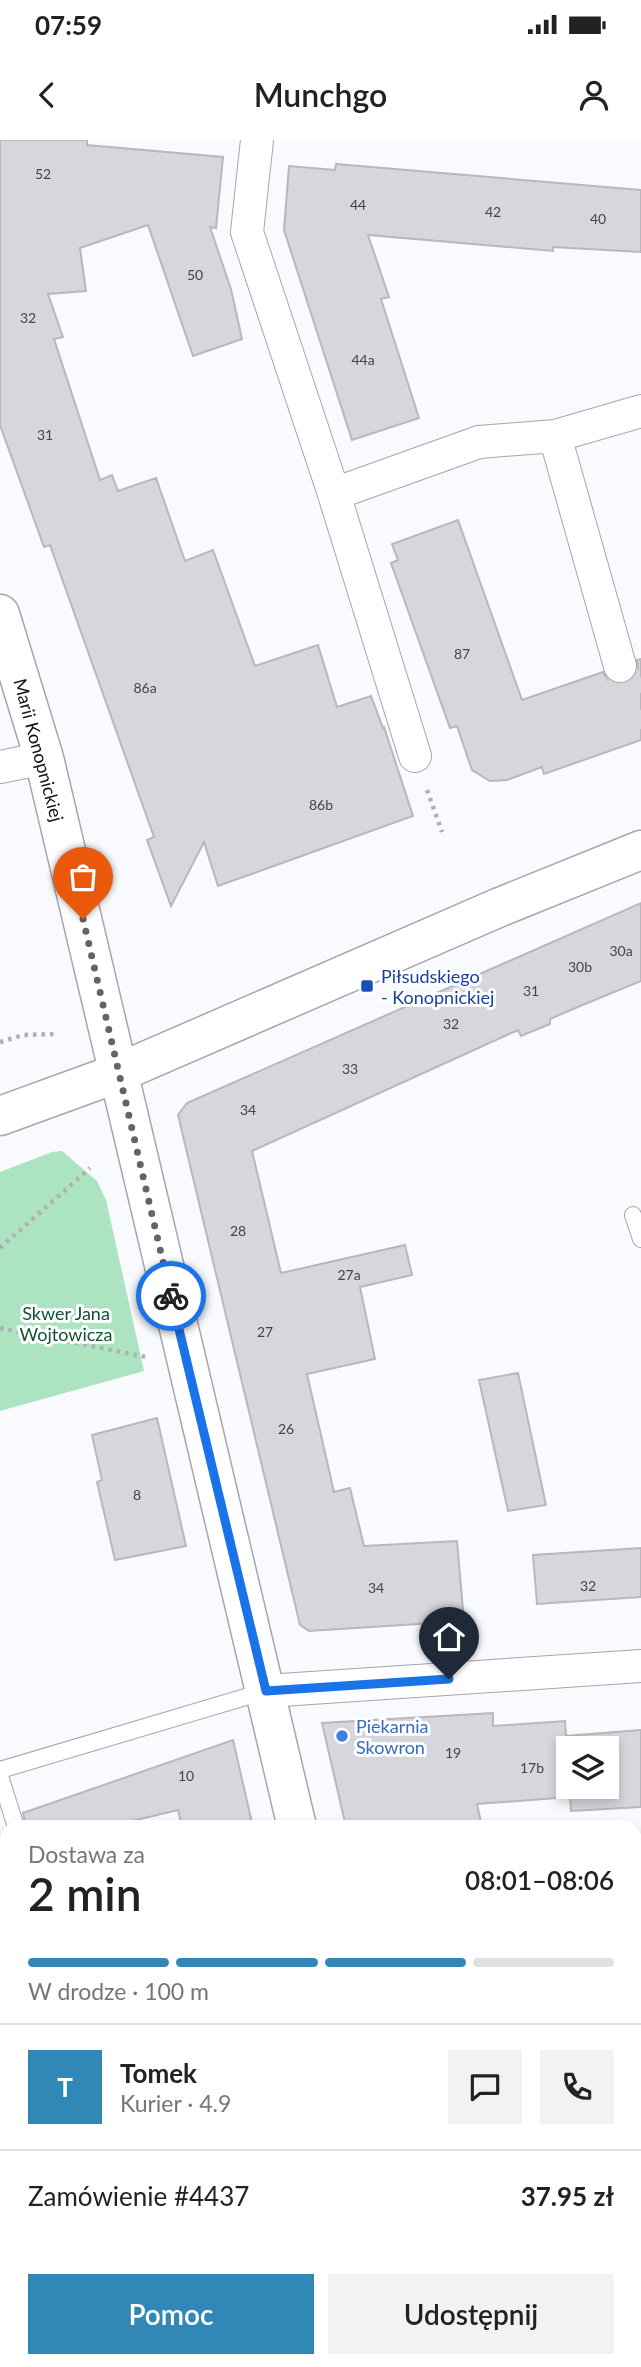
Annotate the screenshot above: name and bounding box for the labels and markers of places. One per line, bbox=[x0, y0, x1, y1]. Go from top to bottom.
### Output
pin bbox=[53, 847, 113, 919]
place label: Piłsudskiego - Konopnickiej bbox=[381, 965, 494, 1008]
marker: Piłsudskiego - Konopnickiej bbox=[359, 978, 375, 994]
pin bbox=[419, 1607, 479, 1679]
place label: Piekarnia Skowron bbox=[356, 1715, 429, 1758]
marker: Piekarnia Skowron bbox=[334, 1728, 350, 1744]

